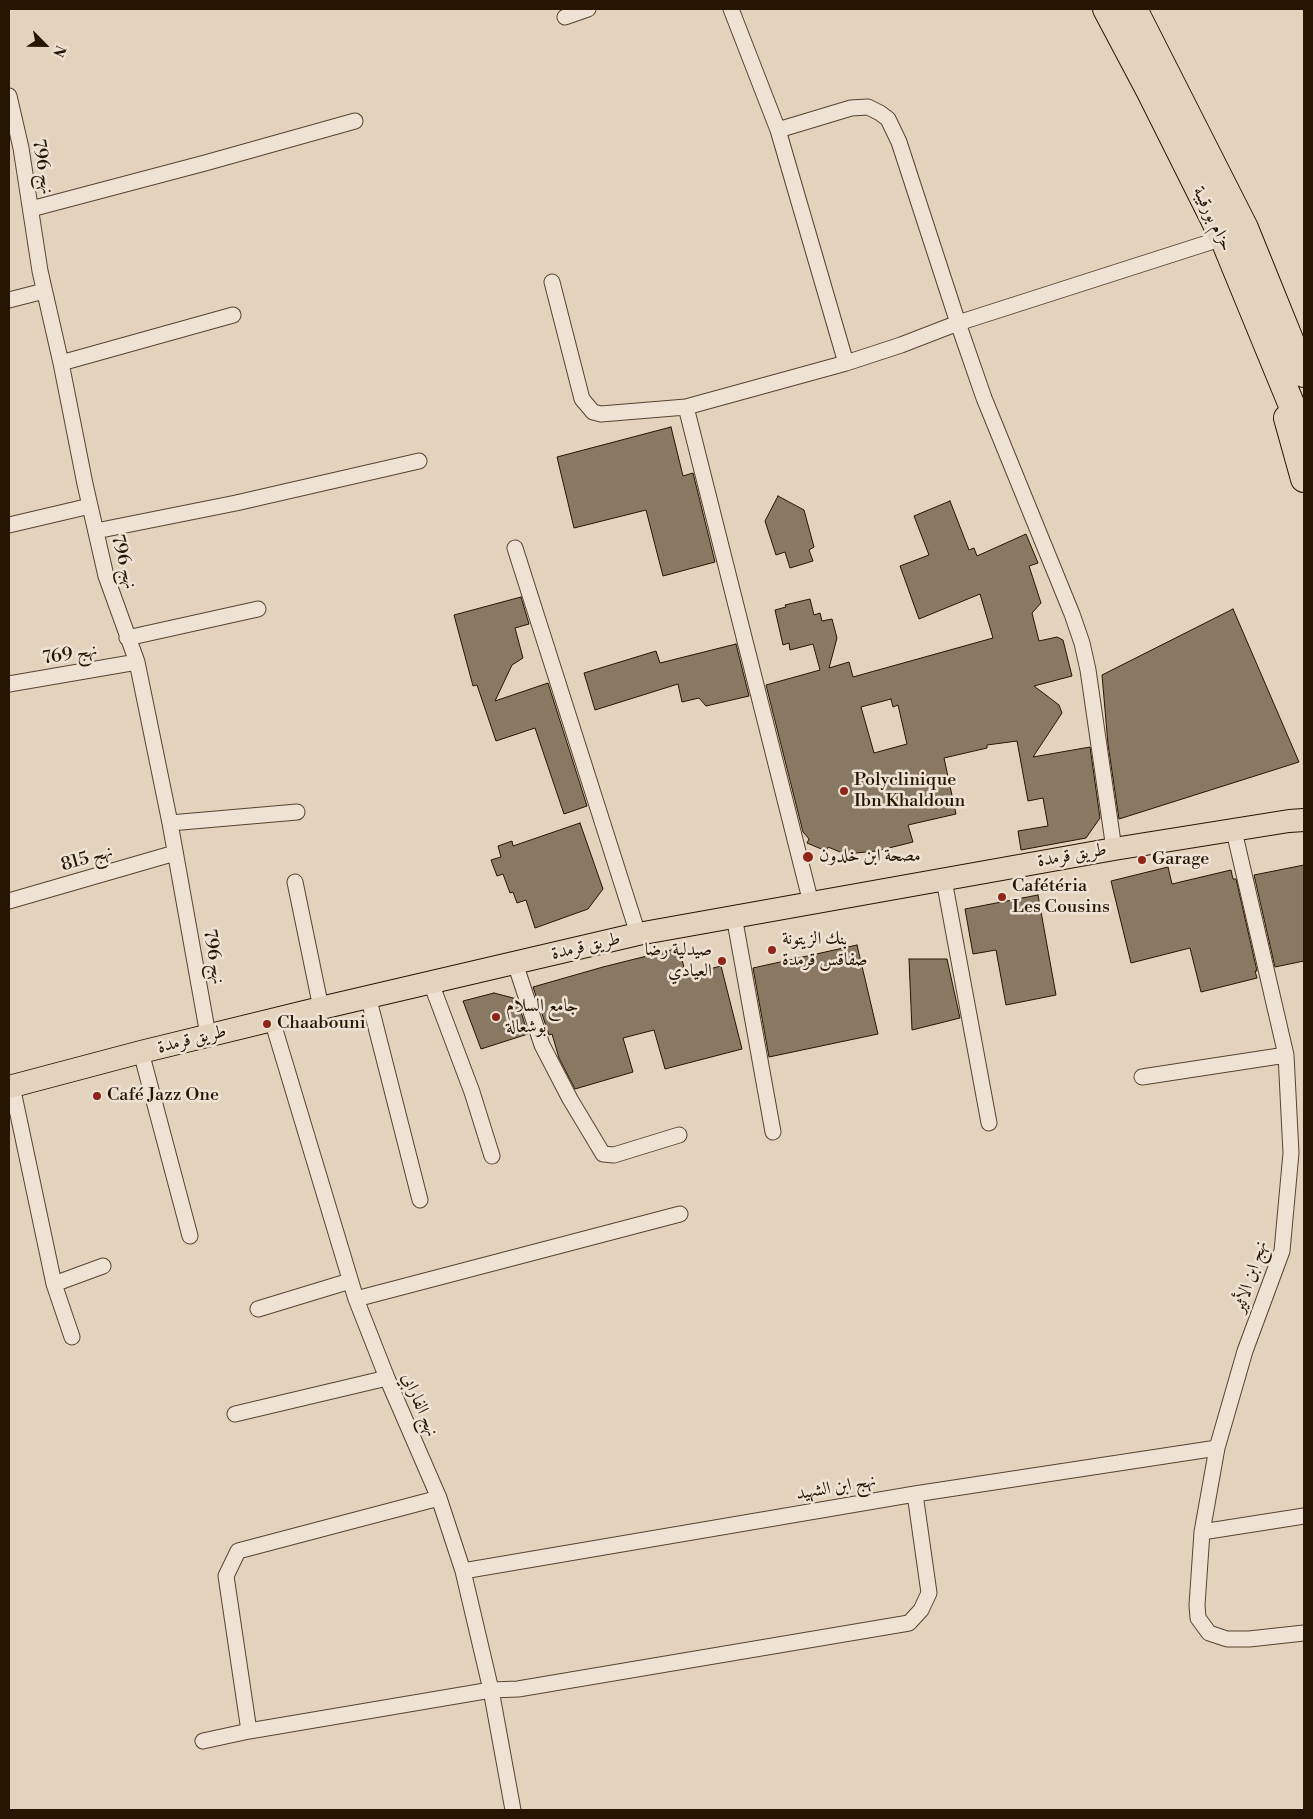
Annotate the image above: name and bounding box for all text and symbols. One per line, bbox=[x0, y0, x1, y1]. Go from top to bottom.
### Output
north arrow bbox=[20, 20, 70, 70]
text: N bbox=[48, 42, 69, 59]
street label: نهج 796 bbox=[27, 138, 57, 196]
street label: حزام بورقيبة bbox=[1187, 183, 1237, 255]
street label: نهج 796 bbox=[105, 532, 141, 592]
street label: نهج 769 bbox=[41, 640, 99, 670]
place label: Polyclinique Ibn Khaldoun bbox=[854, 770, 965, 812]
marker: Polyclinique Ibn Khaldoun bbox=[838, 785, 850, 797]
street label: طريق قرمدة bbox=[1036, 839, 1108, 873]
street label: نهج 815 bbox=[58, 841, 116, 877]
place label: مصحة ابن خلدون bbox=[819, 846, 921, 868]
place label: Garage bbox=[1152, 849, 1209, 871]
marker: مصحة ابن خلدون bbox=[801, 850, 815, 864]
marker: Garage bbox=[1136, 854, 1148, 866]
place label: Cafétéria Les Cousins bbox=[1012, 876, 1110, 919]
marker: Cafétéria Les Cousins bbox=[996, 891, 1008, 903]
street label: نهج 796 bbox=[198, 928, 228, 986]
street label: طريق قرمدة bbox=[549, 929, 623, 965]
place label: بنك الزيتونة صفاقس قرمدة bbox=[782, 929, 868, 972]
place label: صيدلية رضا العيادي bbox=[645, 940, 712, 982]
marker: بنك الزيتونة صفاقس قرمدة bbox=[766, 944, 778, 956]
marker: صيدلية رضا العيادي bbox=[716, 955, 728, 967]
place label: جامع السلام بوشعالة bbox=[506, 996, 578, 1038]
marker: جامع السلام بوشعالة bbox=[490, 1011, 502, 1023]
place label: Chaabouni bbox=[277, 1013, 366, 1035]
marker: Chaabouni bbox=[261, 1018, 273, 1030]
street label: طريق قرمدة bbox=[155, 1021, 229, 1059]
place label: Café Jazz One bbox=[107, 1085, 219, 1107]
marker: Café Jazz One bbox=[91, 1090, 103, 1102]
street label: نهج ابن الأثير bbox=[1229, 1238, 1273, 1316]
street label: نهج الفارابي bbox=[396, 1370, 442, 1440]
street label: نهج ابن الشهيد bbox=[794, 1470, 878, 1506]

